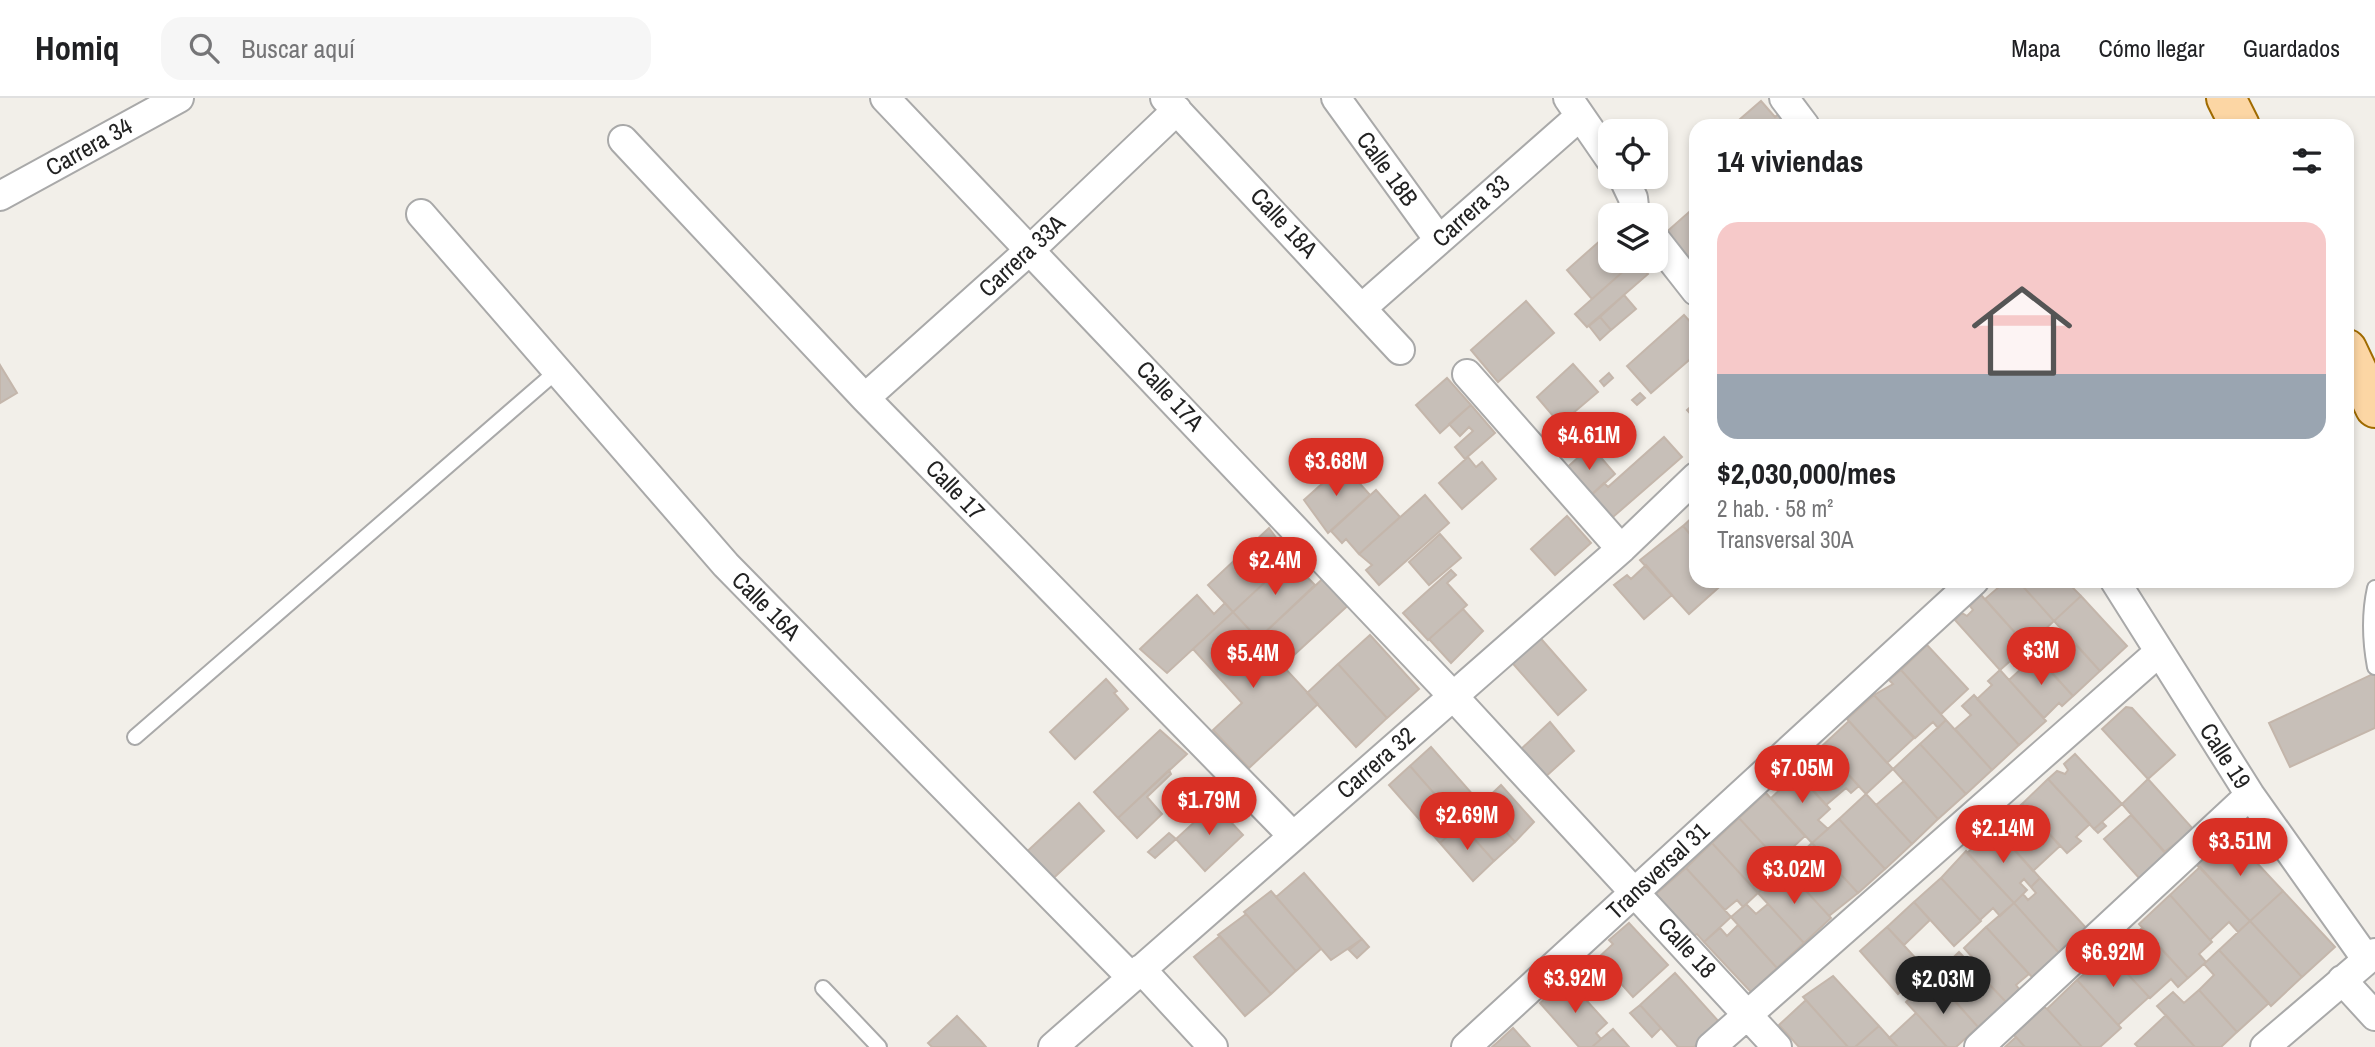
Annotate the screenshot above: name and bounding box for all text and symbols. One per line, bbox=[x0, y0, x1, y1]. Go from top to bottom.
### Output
search box bbox=[161, 17, 651, 80]
text: Homiq bbox=[35, 26, 119, 70]
icon: search bbox=[185, 29, 223, 67]
text: Buscar aquí bbox=[241, 31, 355, 66]
text: Mapa bbox=[2011, 32, 2061, 64]
text: Cómo llegar bbox=[2099, 32, 2205, 64]
text: Guardados bbox=[2243, 32, 2340, 64]
street label: Carrera 34 bbox=[40, 109, 137, 183]
map controls bbox=[1598, 119, 1668, 273]
button: locate bbox=[1598, 119, 1668, 189]
street label: Calle 18B bbox=[1350, 124, 1426, 212]
text: 14 viviendas bbox=[1717, 141, 1863, 181]
icon: filters bbox=[2288, 142, 2326, 180]
street label: Carrera 33 bbox=[1425, 167, 1516, 254]
street label: Calle 18A bbox=[1244, 180, 1326, 265]
button: layers bbox=[1598, 203, 1668, 273]
street label: Carrera 33A bbox=[971, 206, 1072, 304]
icon: home bbox=[1959, 268, 2085, 394]
street label: Calle 17A bbox=[1130, 353, 1212, 438]
pin: $4.61M bbox=[1532, 412, 1646, 472]
text: $4.61M bbox=[1558, 419, 1620, 450]
pin: $3.68M bbox=[1279, 438, 1393, 498]
text: $3.68M bbox=[1305, 445, 1367, 476]
street label: Calle 17 bbox=[919, 452, 992, 526]
text: $2,030,000/mes bbox=[1717, 453, 1896, 493]
text: 2 hab. · 58 m² bbox=[1717, 493, 1833, 524]
text: Transversal 30A bbox=[1717, 524, 1854, 555]
pin: $2.4M bbox=[1226, 538, 1324, 597]
text: $2.4M bbox=[1249, 544, 1301, 575]
street label: Calle 16A bbox=[725, 564, 809, 647]
pin: $3M bbox=[2007, 628, 2075, 687]
pin: $5.4M bbox=[1204, 630, 1302, 690]
text: $3M bbox=[2023, 634, 2059, 665]
text: $5.4M bbox=[1227, 637, 1279, 668]
street label: Calle 19 bbox=[2193, 716, 2259, 794]
street label: Carrera 32 bbox=[1329, 719, 1421, 805]
pin: $7.05M bbox=[1745, 746, 1859, 805]
text: $7.05M bbox=[1771, 752, 1833, 783]
pin: $1.79M bbox=[1152, 778, 1266, 837]
text: $1.79M bbox=[1178, 784, 1240, 815]
pin: $2.69M bbox=[1410, 792, 1524, 852]
text: $2.69M bbox=[1436, 799, 1498, 830]
pin: $2.14M bbox=[1946, 806, 2060, 865]
text: $2.14M bbox=[1972, 812, 2034, 843]
street label: Transversal 31 bbox=[1599, 814, 1716, 926]
pin: $3.51M bbox=[2183, 818, 2297, 878]
text: $3.51M bbox=[2209, 825, 2271, 856]
pin: $3.02M bbox=[1737, 846, 1851, 906]
text: $3.02M bbox=[1763, 853, 1825, 884]
street label: Calle 18 bbox=[1651, 910, 1724, 985]
pin: $6.92M bbox=[2056, 930, 2170, 989]
text: $6.92M bbox=[2082, 936, 2144, 967]
pin: $3.92M bbox=[1518, 956, 1632, 1015]
pin: $2.03M bbox=[1886, 956, 2000, 1016]
text: $3.92M bbox=[1544, 962, 1606, 993]
text: $2.03M bbox=[1912, 963, 1974, 994]

